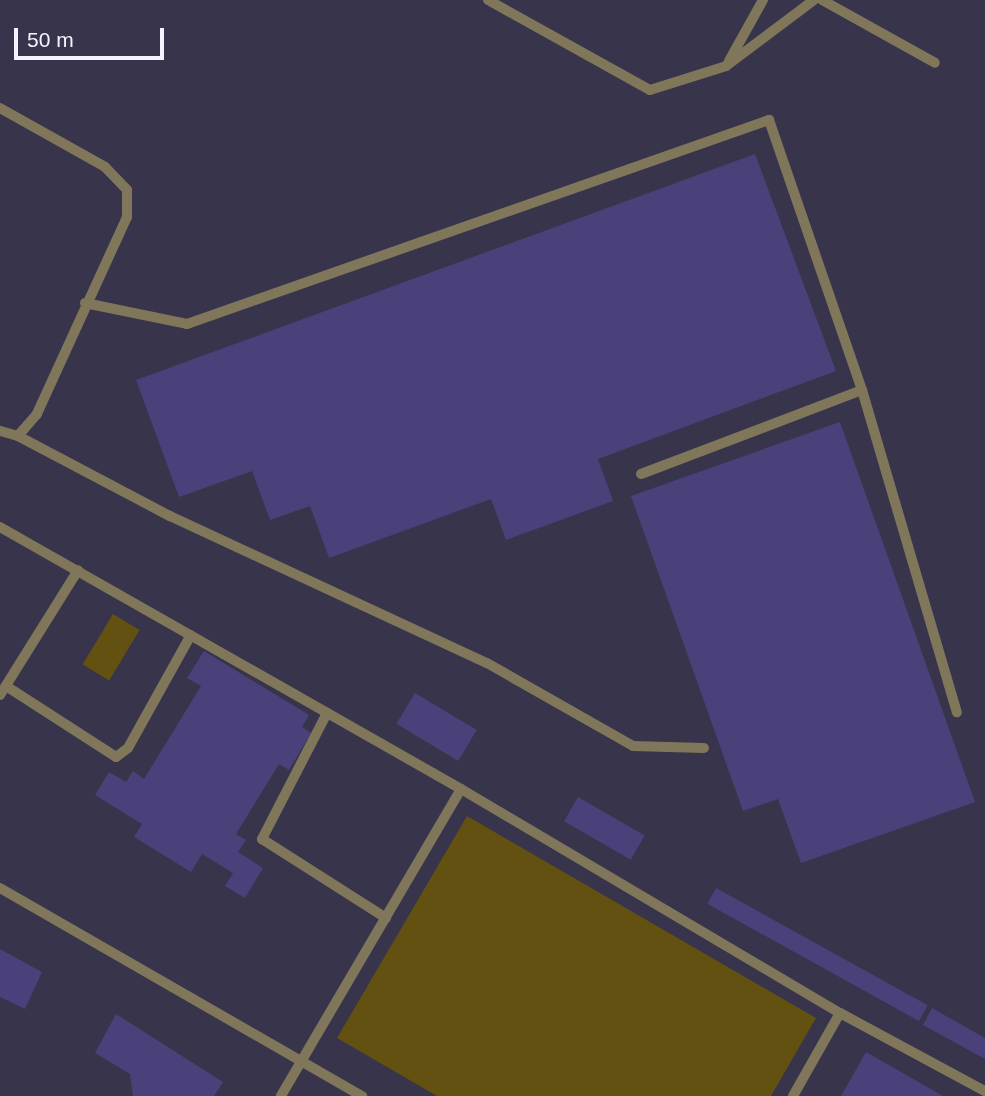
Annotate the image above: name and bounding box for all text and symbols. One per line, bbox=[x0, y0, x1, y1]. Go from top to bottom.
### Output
scale bar bbox=[18, 14, 168, 58]
text: 50 m bbox=[27, 28, 74, 51]

